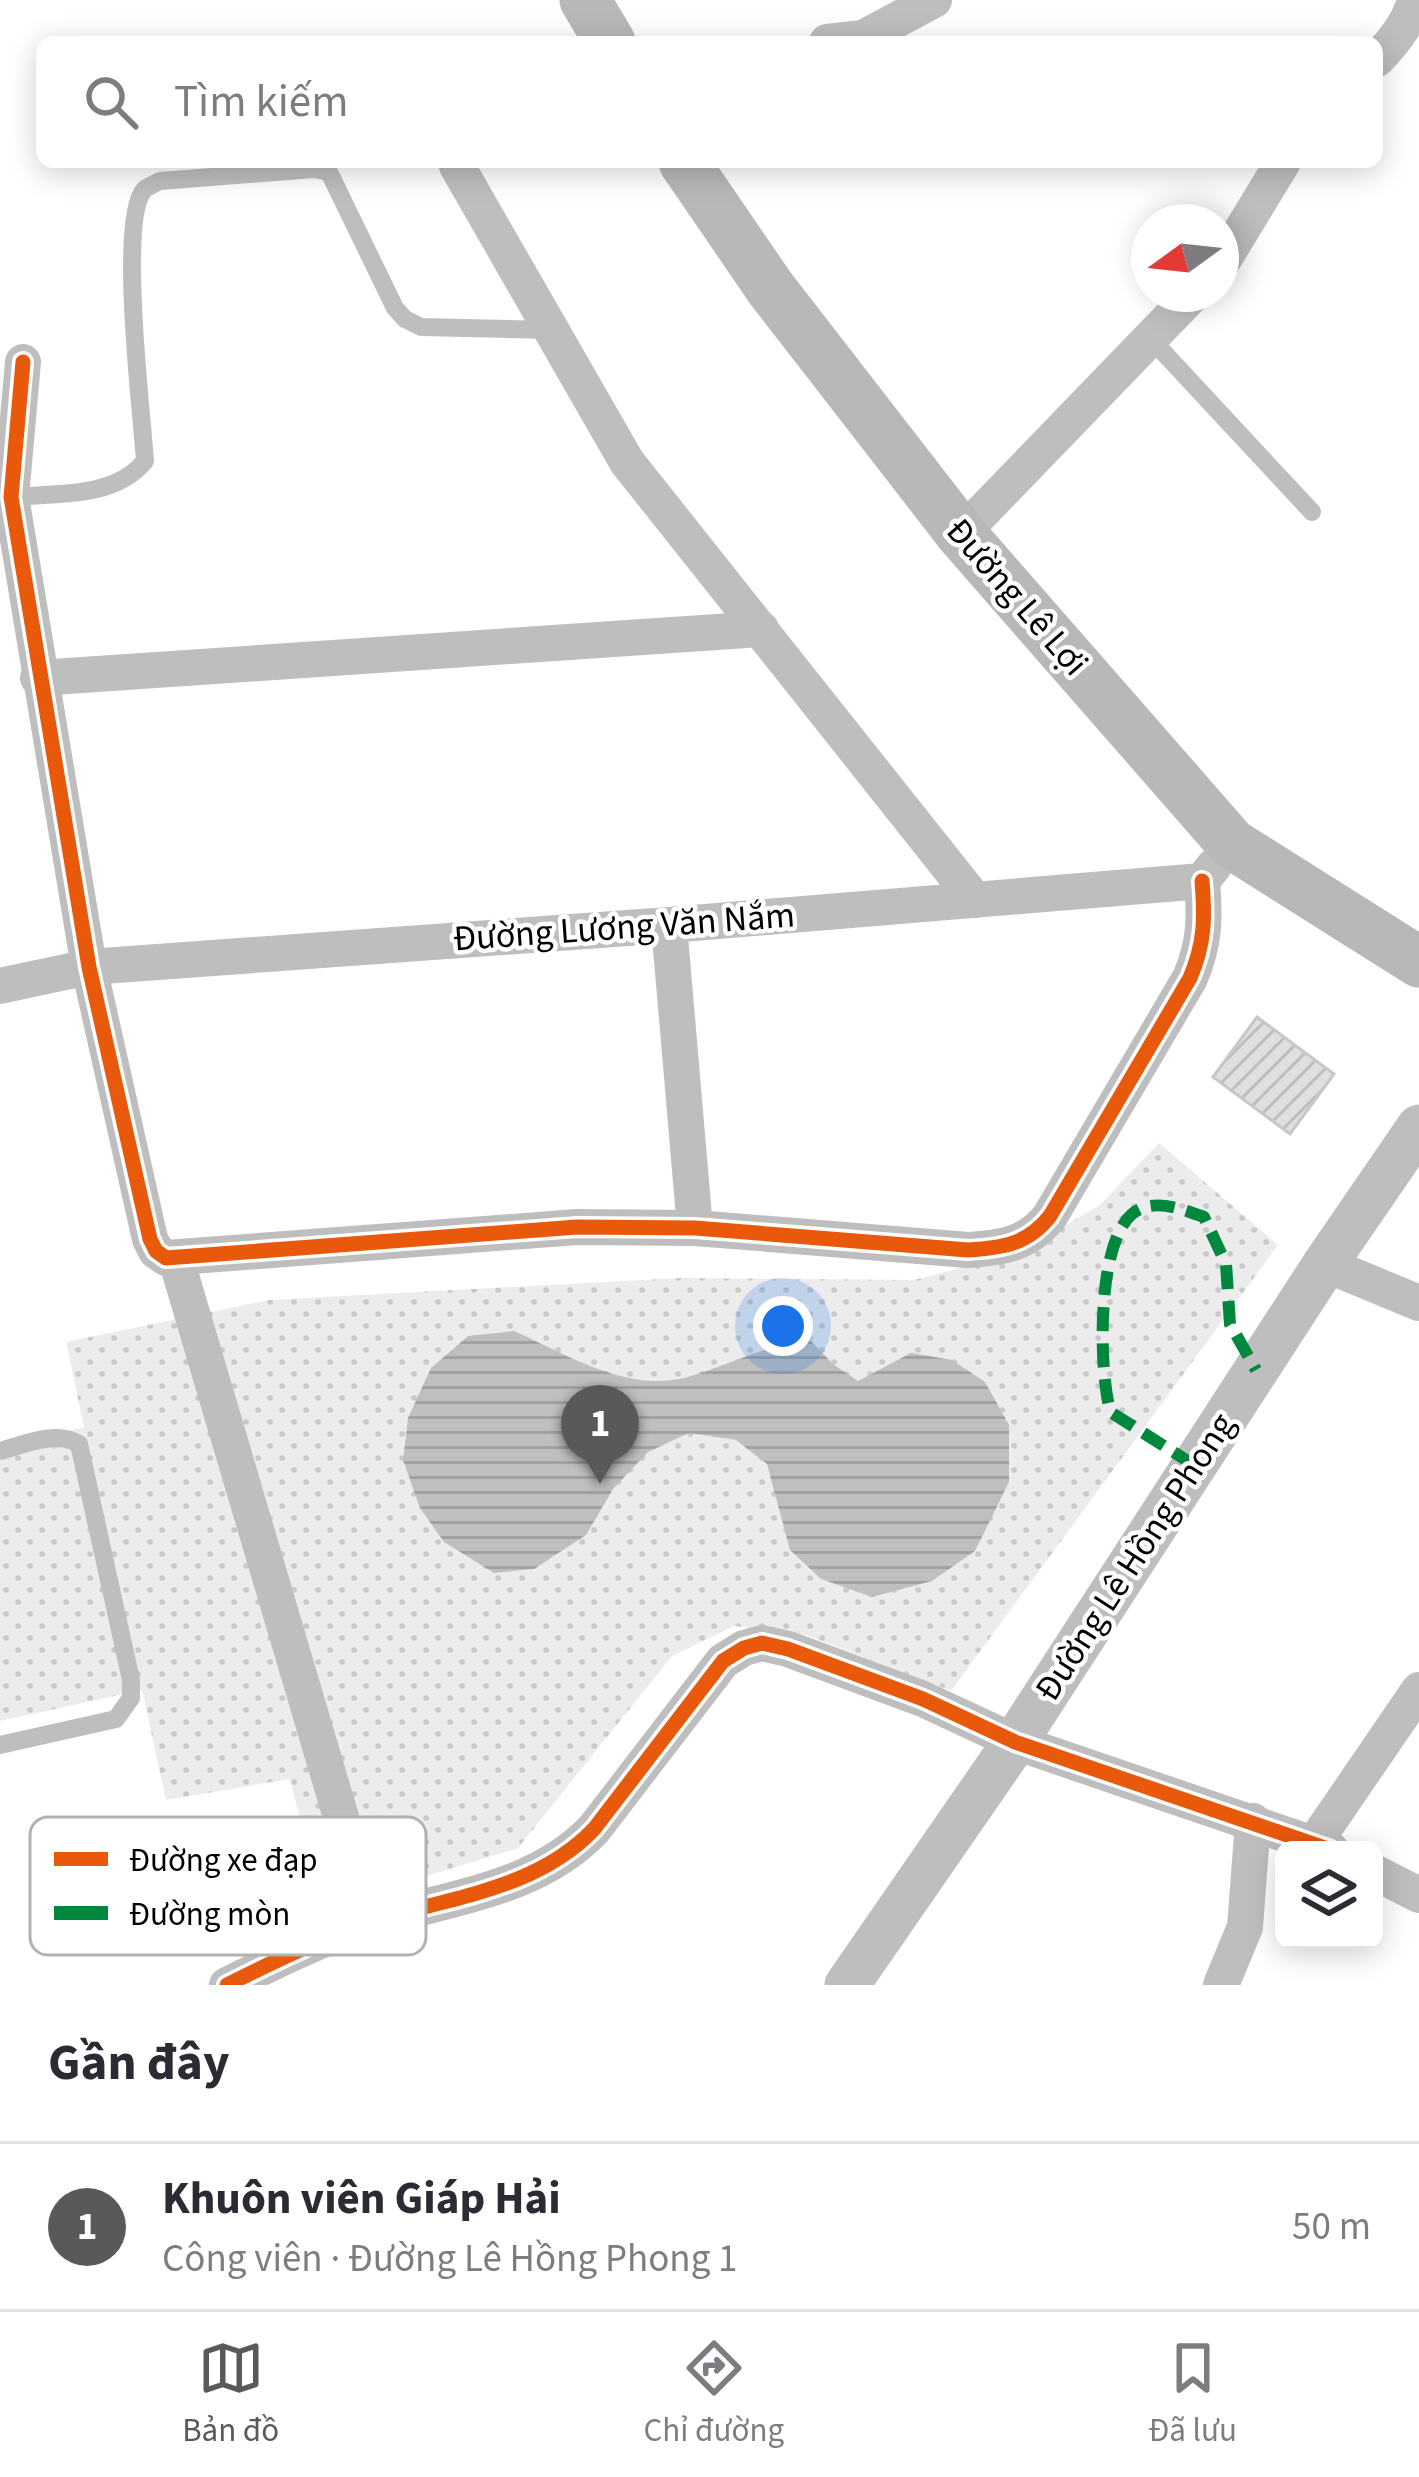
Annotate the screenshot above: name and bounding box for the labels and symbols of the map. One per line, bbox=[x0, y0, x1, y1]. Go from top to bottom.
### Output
north arrow bbox=[1131, 204, 1239, 312]
street label: Đường Lê Lợi bbox=[934, 507, 1100, 687]
street label: Đường Lương Văn Nắm bbox=[451, 890, 797, 964]
your location bbox=[753, 1296, 813, 1356]
pin: 1 bbox=[561, 1385, 639, 1484]
street label: Đường Lê Hồng Phong bbox=[1023, 1403, 1247, 1711]
legend bbox=[30, 1817, 426, 1955]
text: Đường xe đạp bbox=[129, 1837, 318, 1884]
text: Đường mòn bbox=[129, 1891, 290, 1938]

